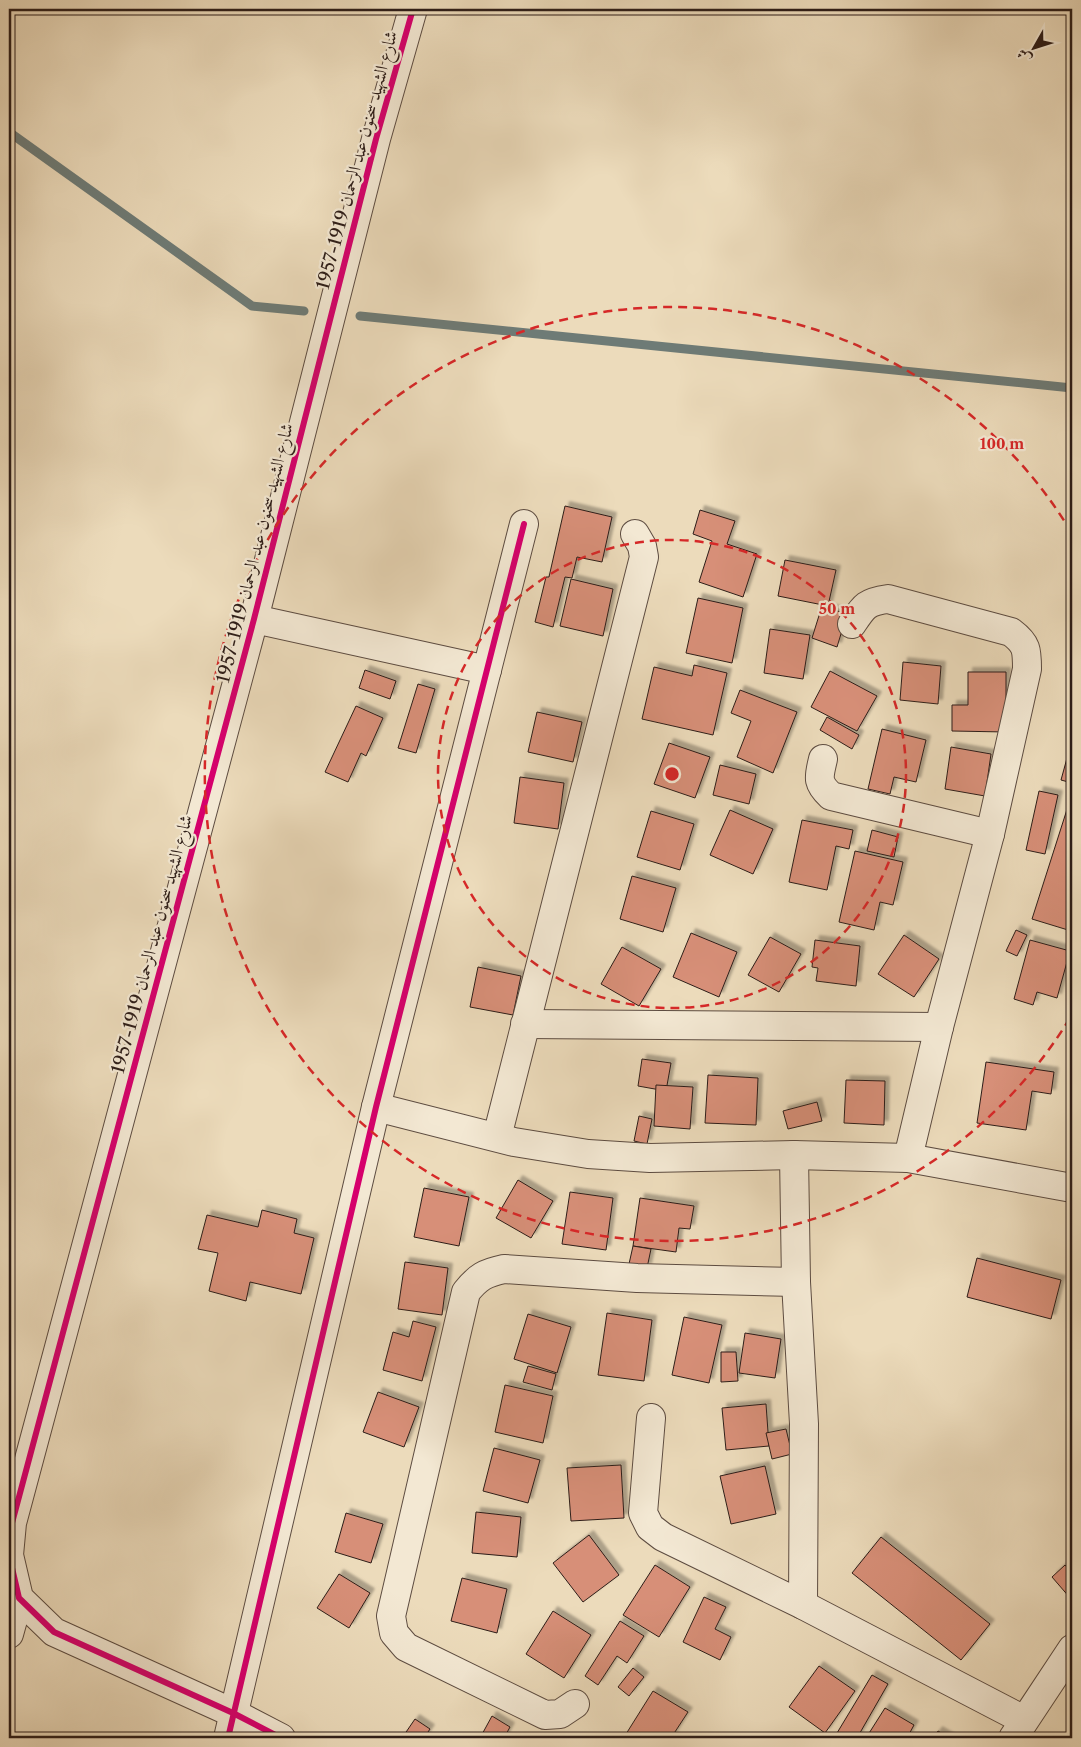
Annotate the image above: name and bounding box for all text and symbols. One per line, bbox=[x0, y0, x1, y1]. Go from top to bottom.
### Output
north arrow bbox=[1008, 22, 1058, 72]
street label: شارع الشهيد سحنون عبد الرحمان 1919-1957 bbox=[312, 28, 406, 293]
text: ش bbox=[1012, 45, 1035, 67]
street label: شارع الشهيد سحنون عبد الرحمان 1919-1957 bbox=[212, 421, 302, 686]
text: 100 m bbox=[980, 434, 1024, 453]
text: 50 m bbox=[819, 599, 855, 618]
centre of rings bbox=[663, 765, 681, 783]
street label: شارع الشهيد سحنون عبد الرحمان 1919-1957 bbox=[107, 812, 201, 1077]

